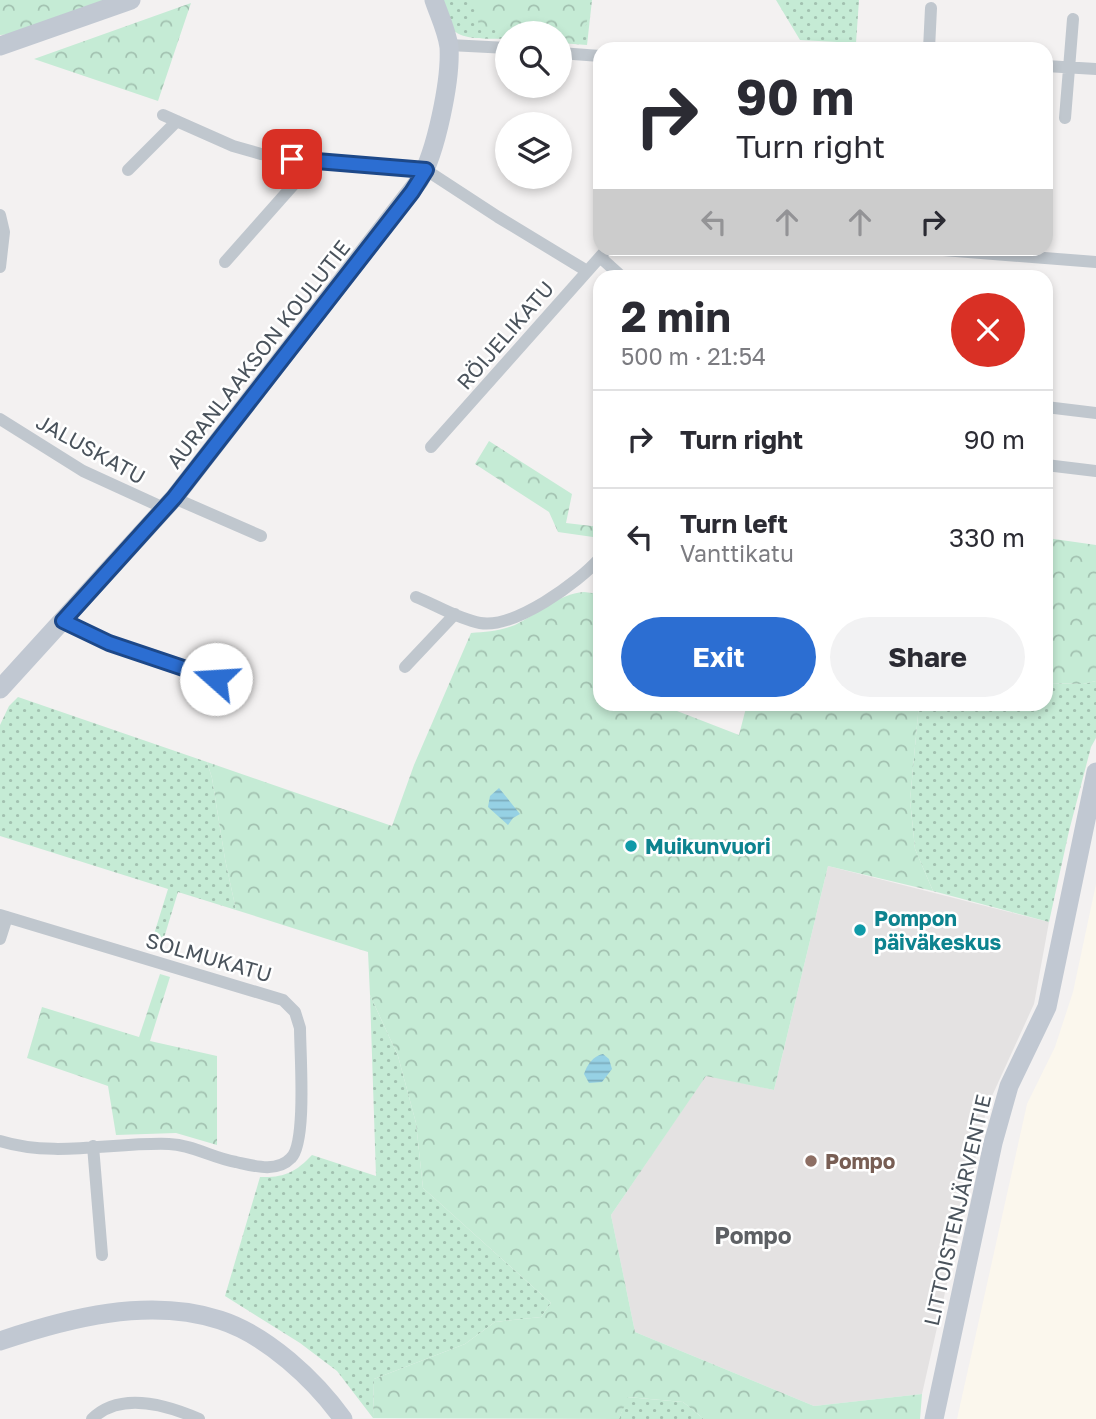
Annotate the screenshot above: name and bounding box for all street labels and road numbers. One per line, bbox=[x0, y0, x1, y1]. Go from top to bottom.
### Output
street label: AURANLAAKSON KOULUTIE bbox=[161, 235, 355, 473]
street label: RÖIJELIKATU bbox=[451, 275, 559, 395]
street label: JALUSKATU bbox=[32, 408, 150, 490]
street label: SOLMUKATU bbox=[143, 927, 275, 987]
street label: LITTOISTENJÄRVENTIE bbox=[918, 1092, 996, 1328]

